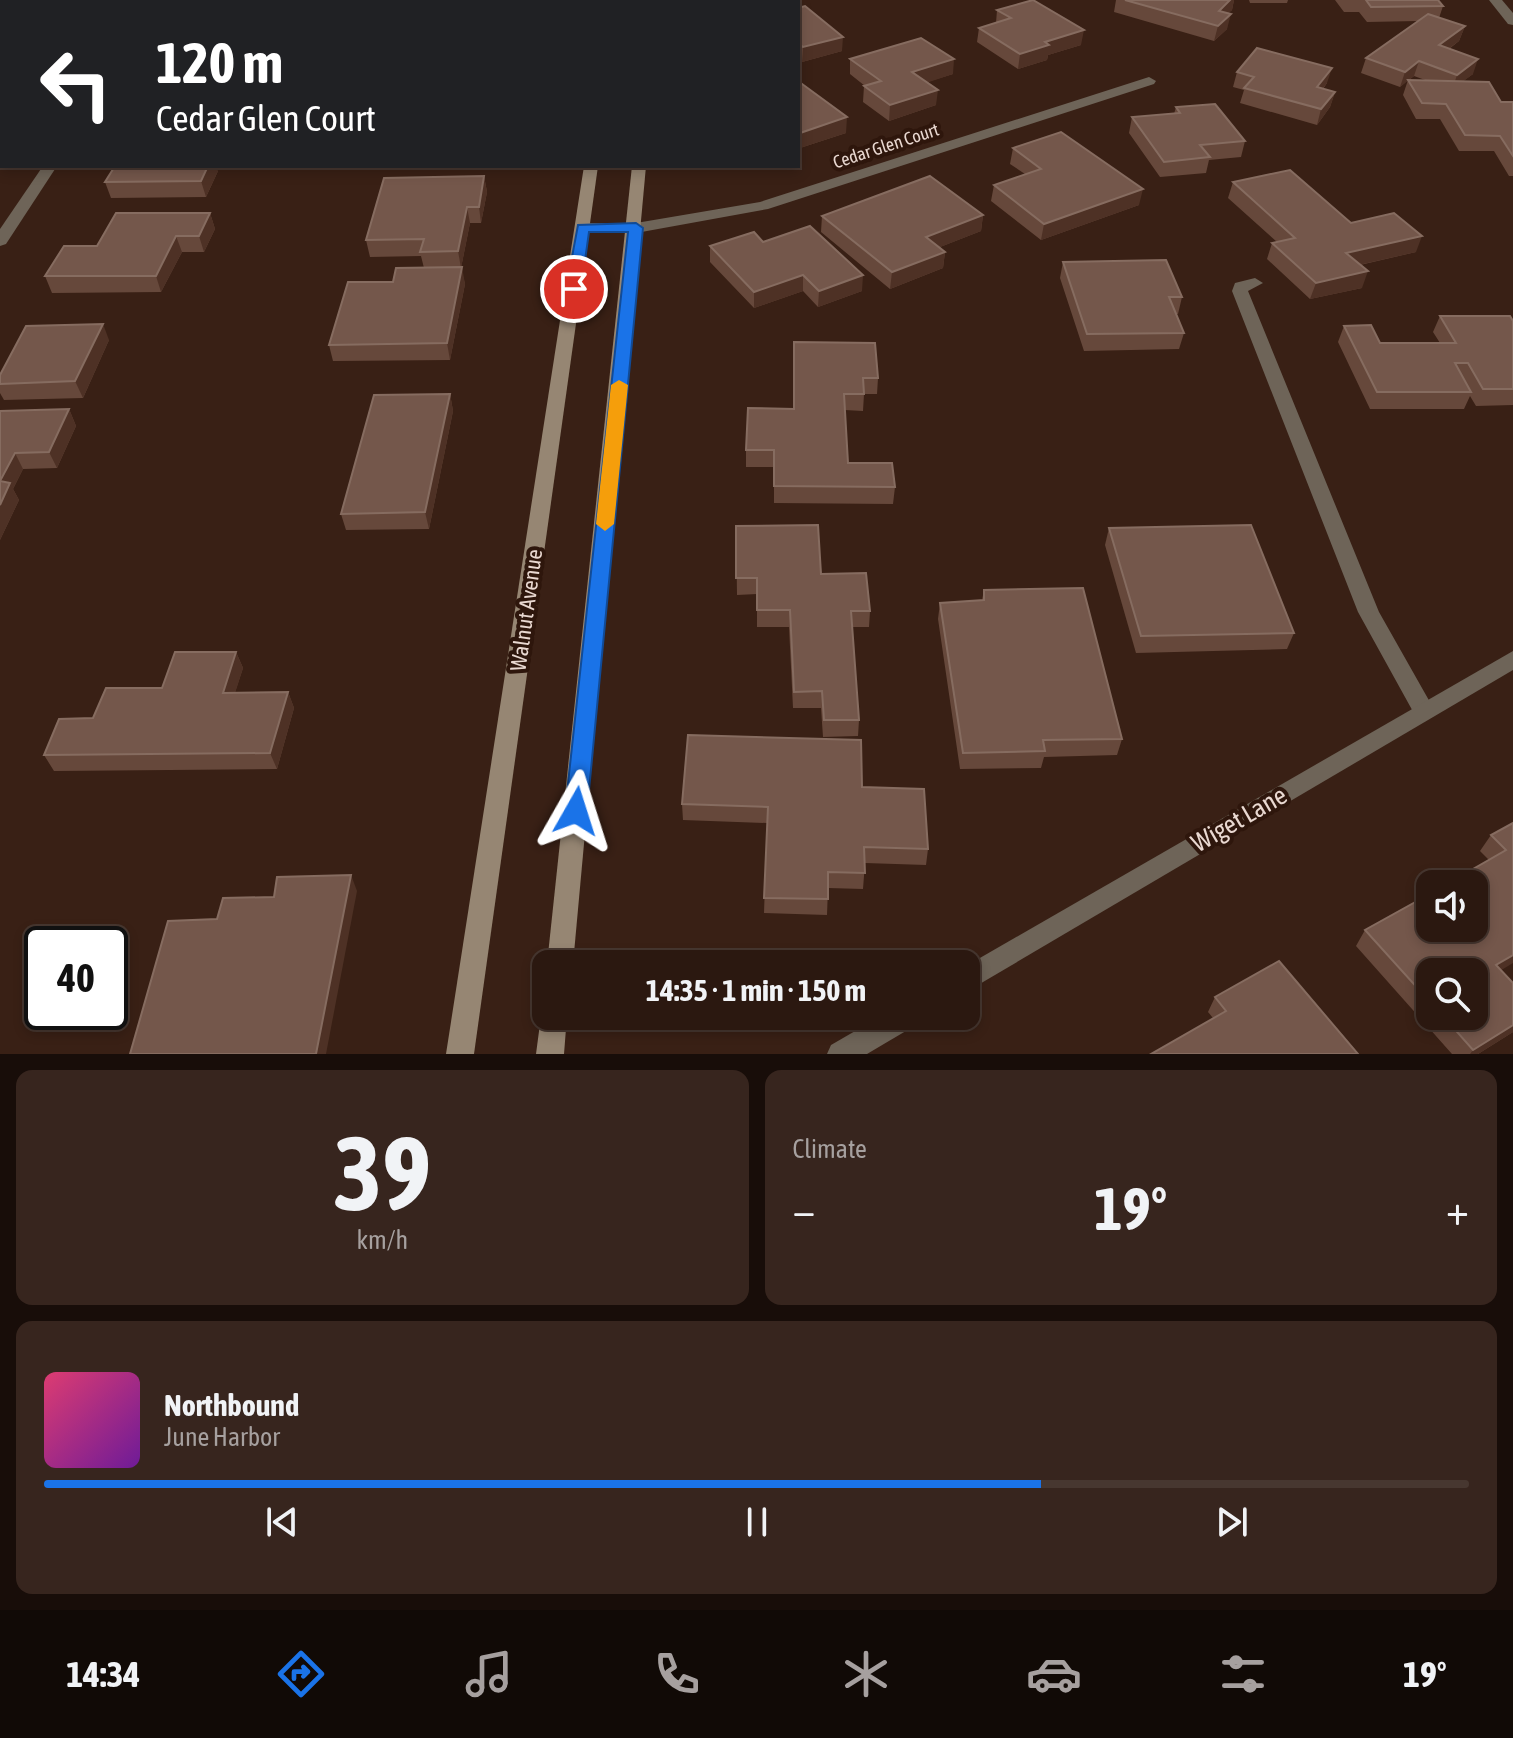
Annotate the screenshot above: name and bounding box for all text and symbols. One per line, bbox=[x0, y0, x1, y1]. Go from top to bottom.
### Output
text: 120 m bbox=[156, 31, 283, 95]
icon: left bbox=[24, 32, 128, 136]
text: Cedar Glen Court bbox=[156, 97, 376, 139]
street label: Cedar Glen Court bbox=[830, 119, 941, 172]
pin bbox=[540, 255, 608, 323]
icon: arrive bbox=[552, 267, 596, 311]
street label: Walnut Avenue bbox=[505, 547, 547, 673]
position arrow bbox=[534, 769, 618, 853]
street label: Wiget Lane bbox=[1186, 780, 1292, 858]
map controls bbox=[1416, 870, 1488, 1030]
button: sound bbox=[1416, 870, 1488, 942]
speed limit sign: 40 bbox=[24, 926, 128, 1030]
button: search bbox=[1416, 958, 1488, 1030]
text: 14:35 · 1 min · 150 m bbox=[646, 973, 866, 1007]
text: 39 bbox=[333, 1113, 431, 1232]
text: Climate bbox=[793, 1134, 867, 1164]
text: 19° bbox=[1094, 1174, 1167, 1243]
text: − bbox=[793, 1184, 815, 1234]
text: + bbox=[1446, 1184, 1469, 1234]
text: km/h bbox=[356, 1225, 408, 1255]
text: Northbound bbox=[164, 1388, 299, 1422]
text: June Harbor bbox=[164, 1422, 280, 1452]
icon: previous bbox=[260, 1500, 304, 1544]
icon: pause bbox=[735, 1500, 779, 1544]
icon: next bbox=[1210, 1500, 1254, 1544]
icon: directions bbox=[273, 1646, 329, 1702]
icon: music bbox=[461, 1646, 517, 1702]
icon: phone bbox=[649, 1646, 705, 1702]
icon: climate bbox=[838, 1646, 894, 1702]
icon: car bbox=[1026, 1646, 1082, 1702]
icon: filters bbox=[1215, 1646, 1271, 1702]
text: 14:34 bbox=[66, 1653, 140, 1695]
text: 19° bbox=[1403, 1653, 1447, 1695]

